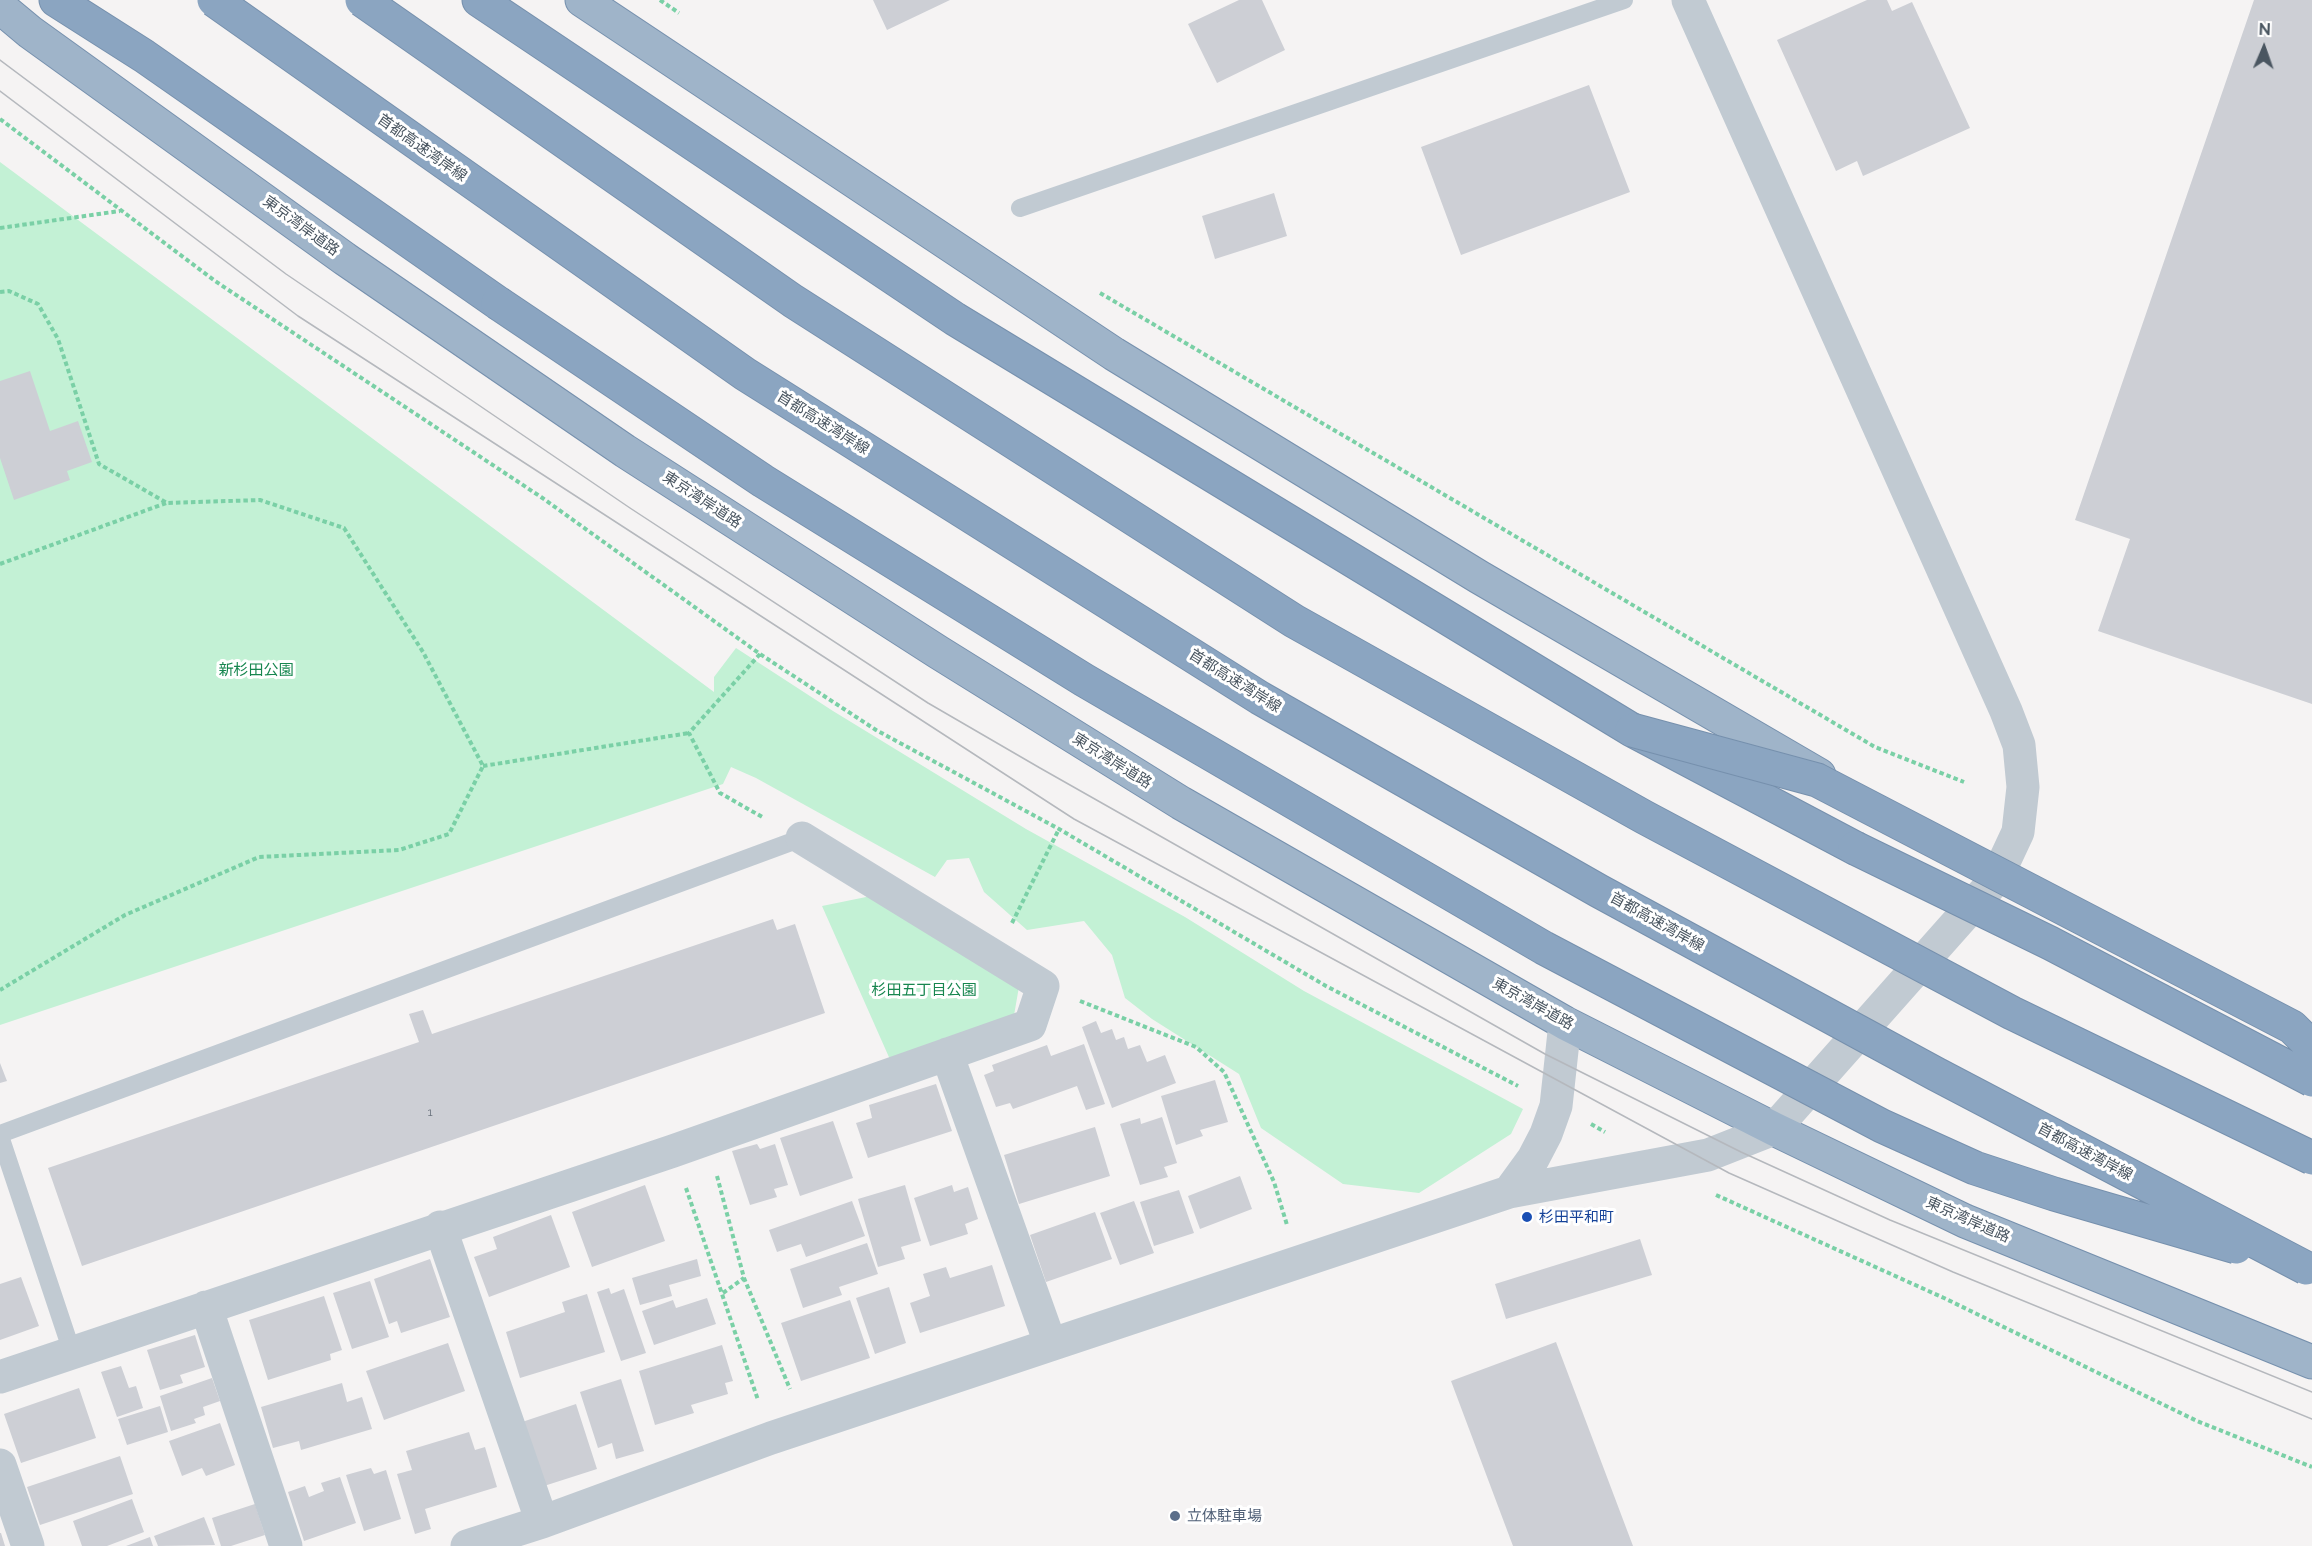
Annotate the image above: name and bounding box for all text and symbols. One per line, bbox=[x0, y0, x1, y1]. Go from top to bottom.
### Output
north arrow bbox=[2234, 18, 2294, 78]
text: N bbox=[2258, 20, 2271, 39]
street label: 首都高速湾岸線 bbox=[374, 111, 470, 185]
street label: 東京湾岸道路 bbox=[259, 192, 343, 260]
street label: 首都高速湾岸線 bbox=[774, 388, 872, 458]
street label: 東京湾岸道路 bbox=[659, 468, 745, 532]
street label: 首都高速湾岸線 bbox=[1186, 646, 1284, 716]
park label: 新杉田公園 bbox=[219, 661, 293, 679]
street label: 東京湾岸道路 bbox=[1069, 730, 1155, 792]
street label: 首都高速湾岸線 bbox=[1607, 889, 1707, 955]
street label: 東京湾岸道路 bbox=[1489, 974, 1577, 1034]
park label: 杉田五丁目公園 bbox=[872, 981, 976, 999]
house number: 1 bbox=[427, 1105, 433, 1119]
street label: 首都高速湾岸線 bbox=[2034, 1119, 2136, 1185]
street label: 東京湾岸道路 bbox=[1923, 1193, 2013, 1247]
place label: 杉田平和町 bbox=[1539, 1208, 1614, 1226]
marker: 杉田平和町 bbox=[1520, 1210, 1534, 1224]
place label: 立体駐車場 bbox=[1187, 1507, 1262, 1525]
marker: 立体駐車場 bbox=[1168, 1509, 1182, 1523]

